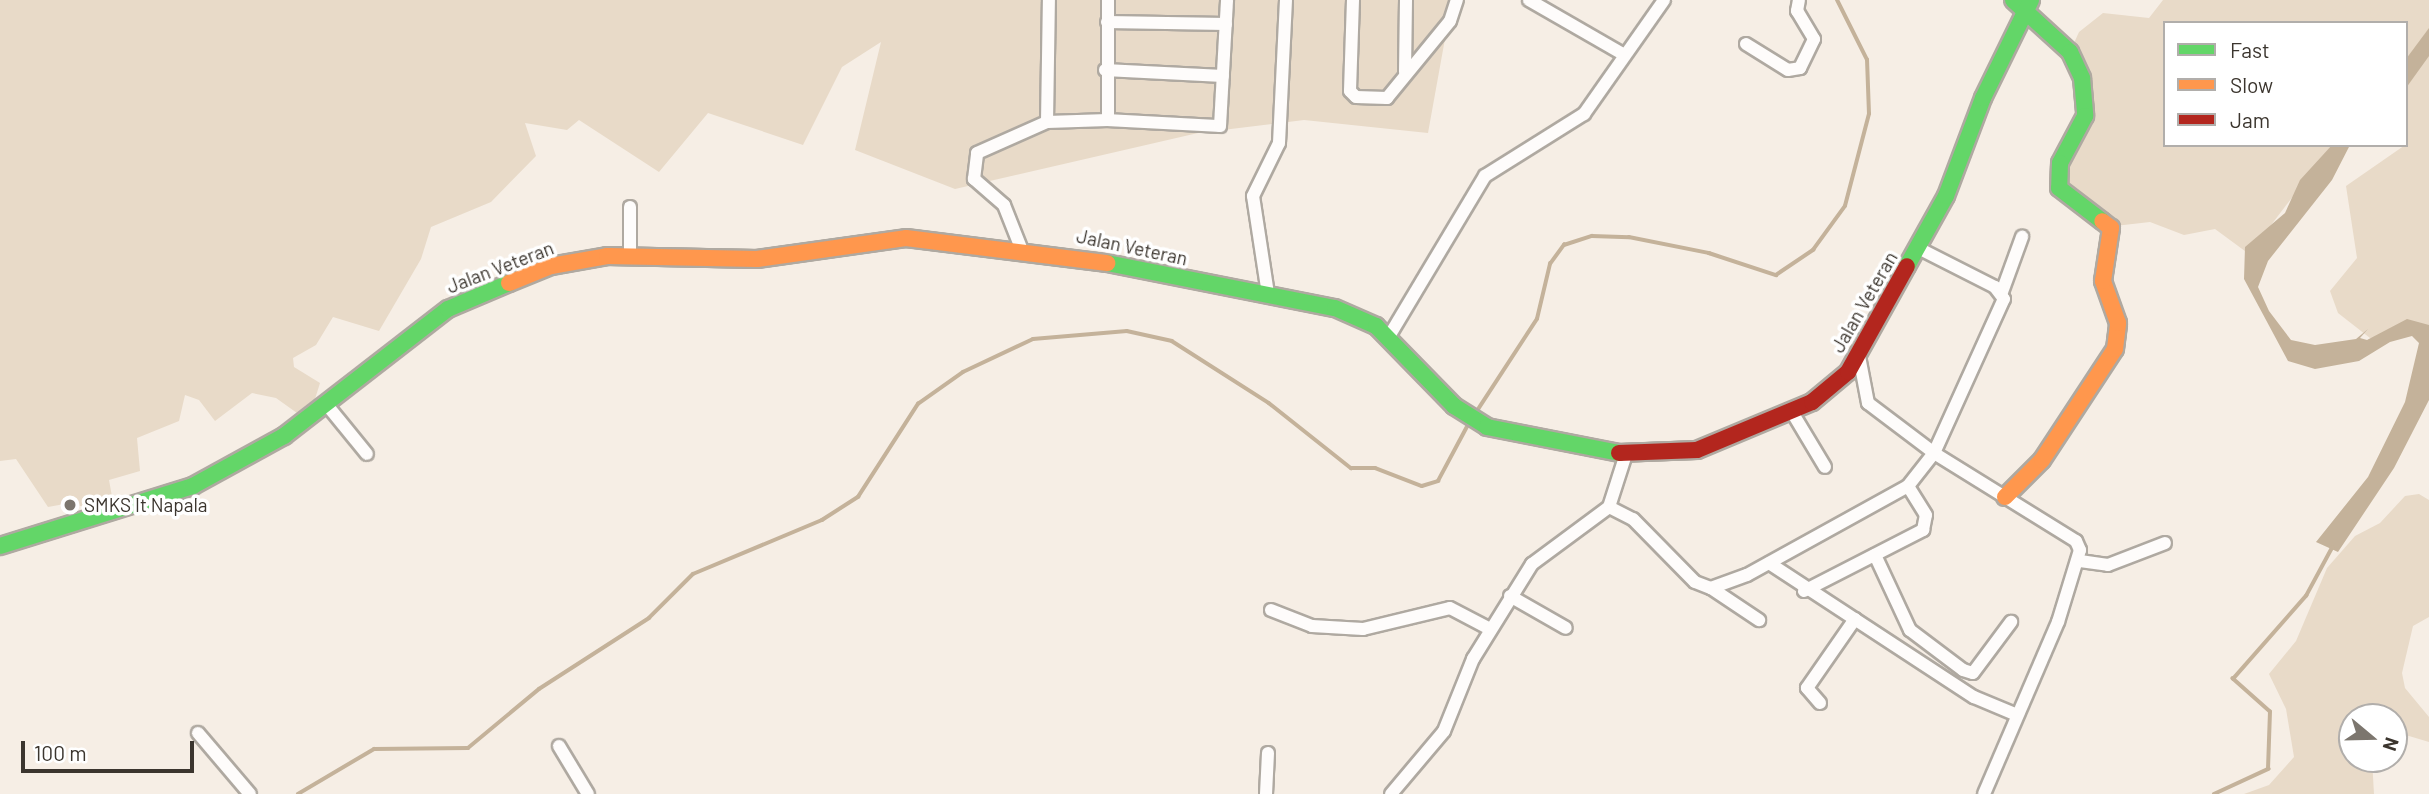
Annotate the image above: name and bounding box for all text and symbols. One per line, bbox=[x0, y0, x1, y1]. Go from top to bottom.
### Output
legend bbox=[2163, 21, 2408, 147]
text: Fast bbox=[2230, 37, 2270, 62]
text: Slow bbox=[2230, 72, 2273, 97]
text: Jam bbox=[2230, 107, 2270, 132]
street label: Jalan Veteran bbox=[1075, 224, 1189, 270]
street label: Jalan Veteran bbox=[443, 236, 557, 298]
street label: Jalan Veteran bbox=[1826, 248, 1902, 356]
place label: SMKS It Napala bbox=[84, 494, 207, 516]
marker: SMKS It Napala bbox=[62, 497, 78, 513]
north arrow bbox=[2338, 703, 2408, 773]
scale bar bbox=[24, 728, 198, 772]
text: N bbox=[2379, 735, 2404, 754]
text: 100 m bbox=[34, 740, 87, 765]

